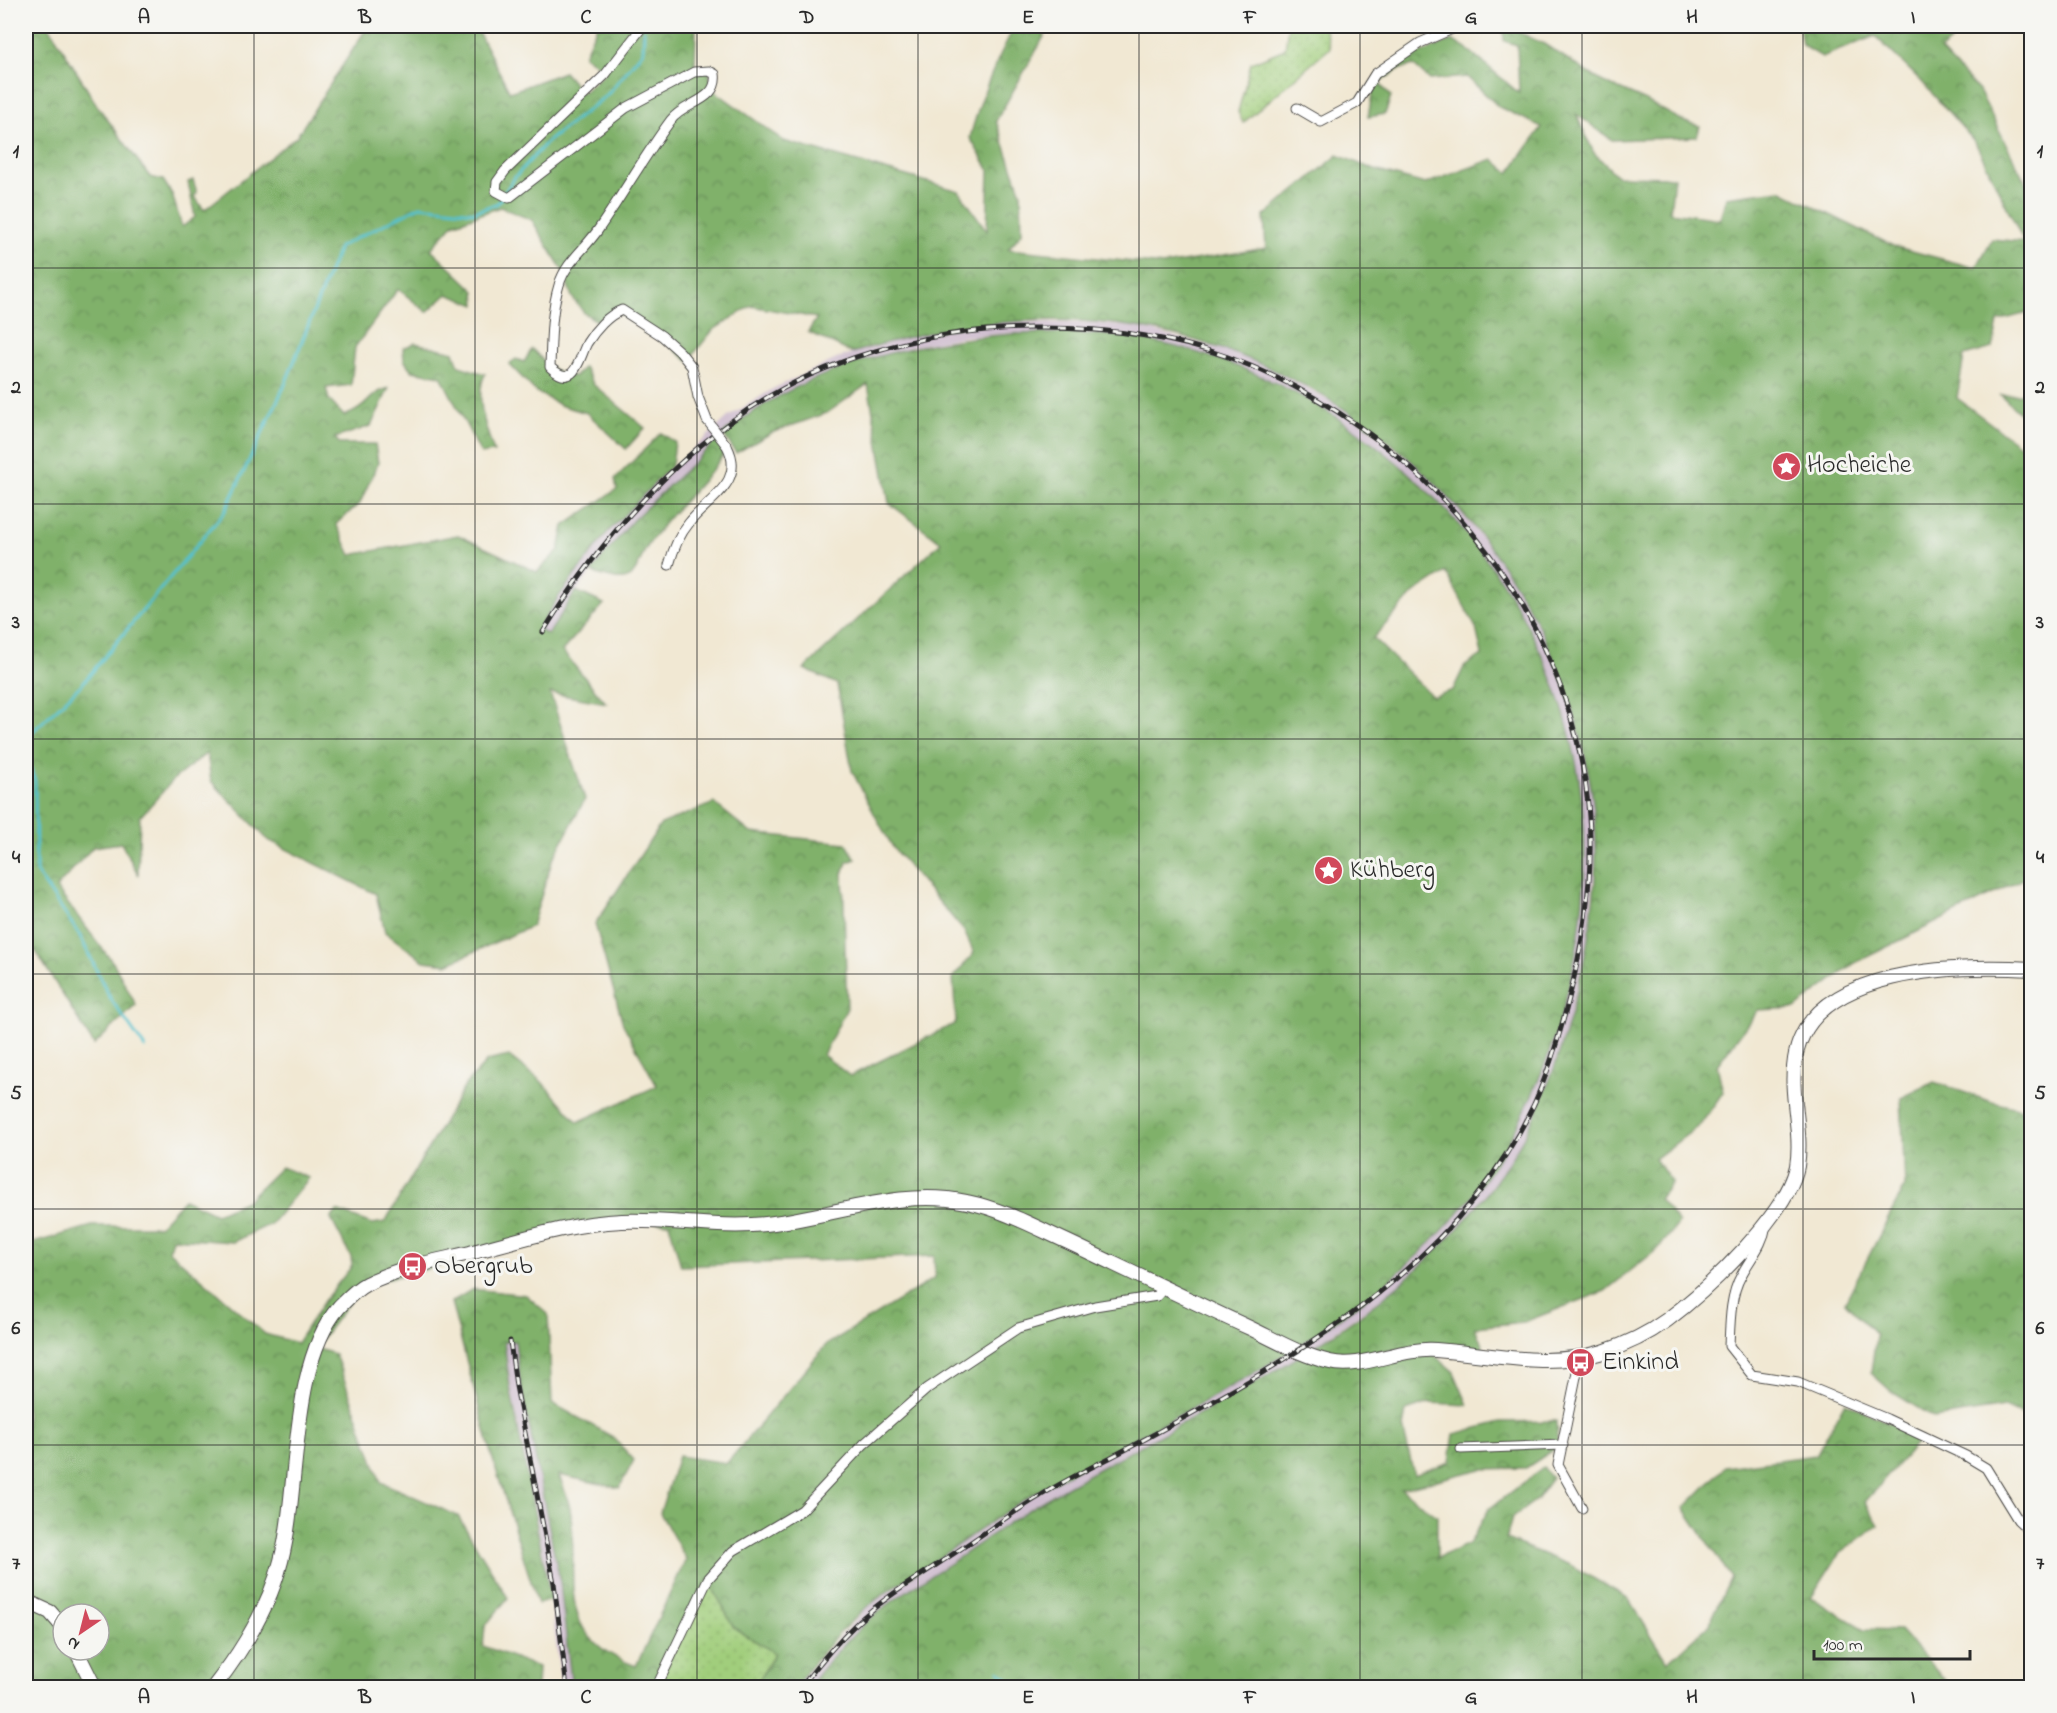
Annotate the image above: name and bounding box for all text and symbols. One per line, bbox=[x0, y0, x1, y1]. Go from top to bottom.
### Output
text: A bbox=[138, 4, 150, 33]
text: B bbox=[357, 4, 372, 33]
text: C bbox=[581, 4, 592, 33]
text: D bbox=[799, 4, 814, 33]
text: E bbox=[1022, 4, 1034, 33]
text: F bbox=[1243, 4, 1257, 33]
text: G bbox=[1465, 4, 1478, 33]
text: H bbox=[1686, 4, 1698, 33]
text: I bbox=[1911, 4, 1916, 33]
text: 1 bbox=[13, 138, 20, 167]
text: 1 bbox=[2037, 138, 2044, 167]
text: 2 bbox=[10, 374, 21, 403]
text: 2 bbox=[2034, 374, 2045, 403]
place label: Hocheiche bbox=[1807, 447, 1912, 485]
place icon: Hocheiche bbox=[1770, 450, 1802, 482]
text: 3 bbox=[11, 609, 20, 638]
text: 3 bbox=[2035, 609, 2044, 638]
text: 4 bbox=[12, 844, 21, 873]
text: 4 bbox=[2036, 844, 2045, 873]
place label: Kühberg bbox=[1350, 852, 1435, 890]
place icon: Kühberg bbox=[1313, 855, 1345, 887]
text: 5 bbox=[10, 1080, 22, 1109]
text: 5 bbox=[2034, 1080, 2046, 1109]
place label: Obergrub bbox=[434, 1248, 533, 1286]
bus stop icon: Obergrub bbox=[397, 1251, 429, 1283]
text: 6 bbox=[12, 1315, 21, 1344]
text: 6 bbox=[2036, 1315, 2045, 1344]
place label: Einkind bbox=[1602, 1344, 1679, 1382]
bus stop icon: Einkind bbox=[1565, 1347, 1597, 1379]
text: 7 bbox=[12, 1550, 21, 1579]
text: 7 bbox=[2036, 1550, 2045, 1579]
north arrow bbox=[51, 1602, 111, 1662]
scale bar bbox=[1814, 1623, 1970, 1661]
text: N bbox=[62, 1630, 85, 1656]
text: 100 m bbox=[1823, 1633, 1863, 1659]
text: A bbox=[138, 1684, 150, 1713]
text: B bbox=[357, 1684, 372, 1713]
text: C bbox=[581, 1684, 592, 1713]
text: D bbox=[799, 1684, 814, 1713]
text: E bbox=[1022, 1684, 1034, 1713]
text: F bbox=[1243, 1684, 1257, 1713]
text: G bbox=[1465, 1684, 1478, 1713]
text: H bbox=[1686, 1684, 1698, 1713]
text: I bbox=[1911, 1684, 1916, 1713]

